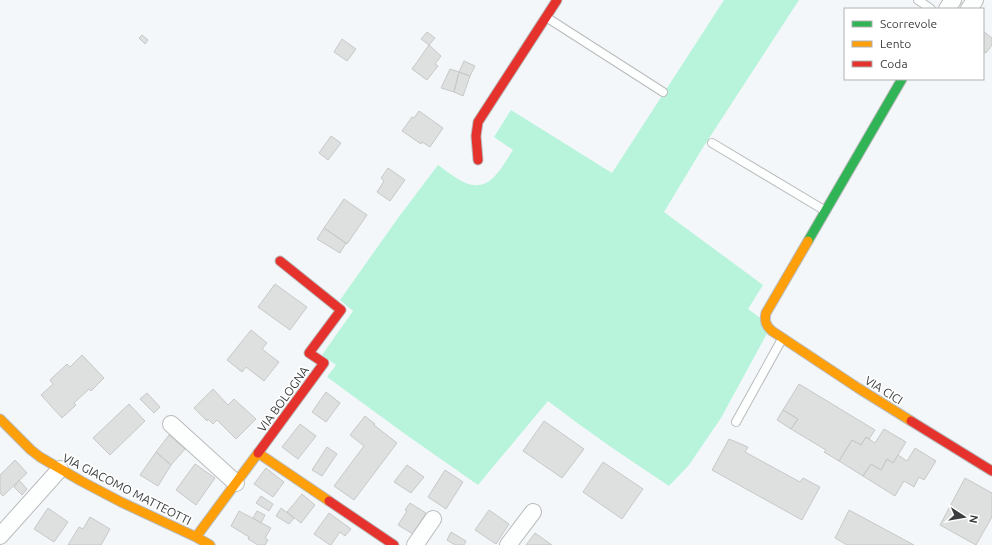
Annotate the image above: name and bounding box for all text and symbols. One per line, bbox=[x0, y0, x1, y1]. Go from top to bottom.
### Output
legend bbox=[844, 8, 984, 80]
text: Scorrevole bbox=[880, 17, 937, 30]
text: Lento bbox=[880, 37, 911, 50]
text: Coda bbox=[880, 57, 908, 70]
street label: VIA BOLOGNA bbox=[255, 364, 311, 434]
street label: VIA CICI bbox=[863, 373, 905, 407]
street label: VIA GIACOMO MATTEOTTI bbox=[61, 451, 193, 527]
north arrow bbox=[944, 497, 984, 537]
text: N bbox=[967, 514, 981, 524]

